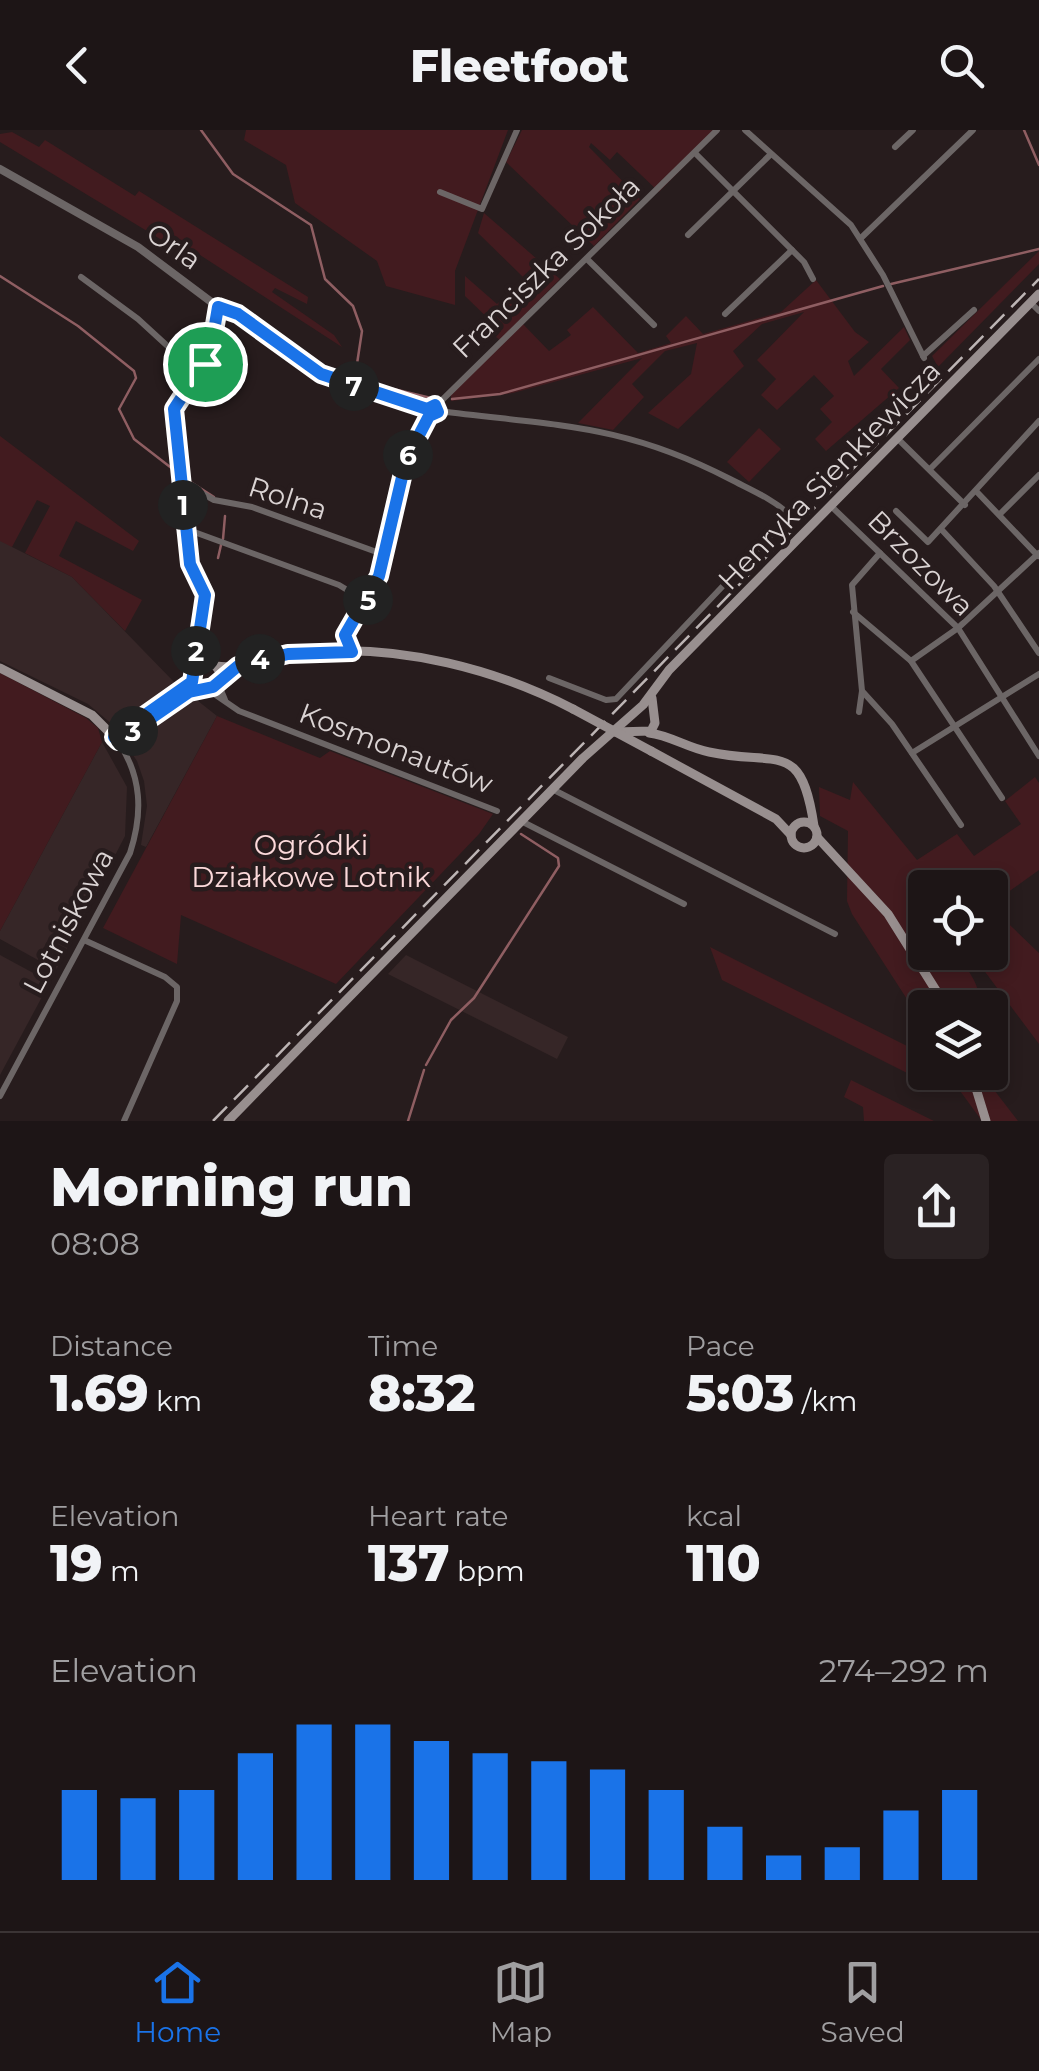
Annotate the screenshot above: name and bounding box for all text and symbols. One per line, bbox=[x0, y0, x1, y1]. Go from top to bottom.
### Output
icon: back bbox=[50, 38, 105, 93]
text: Fleetfoot bbox=[410, 38, 629, 93]
icon: search bbox=[934, 38, 989, 93]
street label: Franciszka Sokoła bbox=[445, 169, 647, 365]
street label: Orla bbox=[140, 215, 208, 277]
pin bbox=[163, 322, 248, 407]
icon: arrive bbox=[178, 337, 233, 392]
street label: Henryka Sienkiewicza bbox=[711, 353, 947, 597]
pin: 7 bbox=[329, 361, 379, 411]
text: 7 bbox=[345, 369, 363, 403]
pin: 6 bbox=[383, 430, 433, 480]
text: 6 bbox=[399, 438, 417, 472]
street label: Rolna bbox=[244, 469, 332, 527]
pin: 1 bbox=[158, 480, 208, 530]
text: 1 bbox=[178, 488, 188, 522]
street label: Brzozowa bbox=[861, 503, 981, 623]
pin: 5 bbox=[343, 575, 393, 625]
text: 5 bbox=[360, 583, 376, 617]
pin: 2 bbox=[171, 626, 221, 676]
text: 2 bbox=[188, 634, 204, 668]
pin: 4 bbox=[235, 634, 285, 684]
text: 4 bbox=[250, 642, 270, 676]
street label: Kosmonautów bbox=[294, 695, 498, 801]
pin: 3 bbox=[108, 706, 158, 756]
text: 3 bbox=[125, 714, 141, 748]
park label: Ogródki Działkowe Lotnik bbox=[191, 828, 431, 894]
street label: Lotniskowa bbox=[16, 843, 120, 999]
map controls bbox=[908, 870, 1008, 1090]
button: locate bbox=[908, 870, 1008, 970]
button: layers bbox=[908, 990, 1008, 1090]
text: Morning run bbox=[50, 1153, 413, 1220]
button: share bbox=[884, 1154, 989, 1259]
text: 08:08 bbox=[50, 1224, 140, 1263]
text: Distance bbox=[50, 1329, 173, 1363]
text: Time bbox=[368, 1329, 438, 1363]
text: Pace bbox=[686, 1329, 755, 1363]
text: 1.69 bbox=[50, 1363, 149, 1424]
text: 8:32 bbox=[368, 1363, 475, 1424]
text: 5:03 bbox=[686, 1363, 794, 1424]
text: km bbox=[149, 1384, 202, 1418]
text: /km bbox=[794, 1384, 858, 1418]
text: Elevation bbox=[50, 1499, 179, 1533]
text: Heart rate bbox=[368, 1499, 509, 1533]
text: kcal bbox=[686, 1499, 742, 1533]
text: 19 bbox=[50, 1533, 103, 1594]
text: 137 bbox=[368, 1533, 450, 1594]
text: 110 bbox=[686, 1533, 761, 1594]
text: m bbox=[103, 1554, 140, 1588]
text: bpm bbox=[450, 1554, 525, 1588]
text: Elevation bbox=[50, 1651, 198, 1690]
text: 274–292 m bbox=[819, 1651, 989, 1690]
tab: Home bbox=[134, 1955, 221, 2049]
tab: Map bbox=[490, 1955, 552, 2049]
tab: Saved bbox=[821, 1955, 905, 2049]

